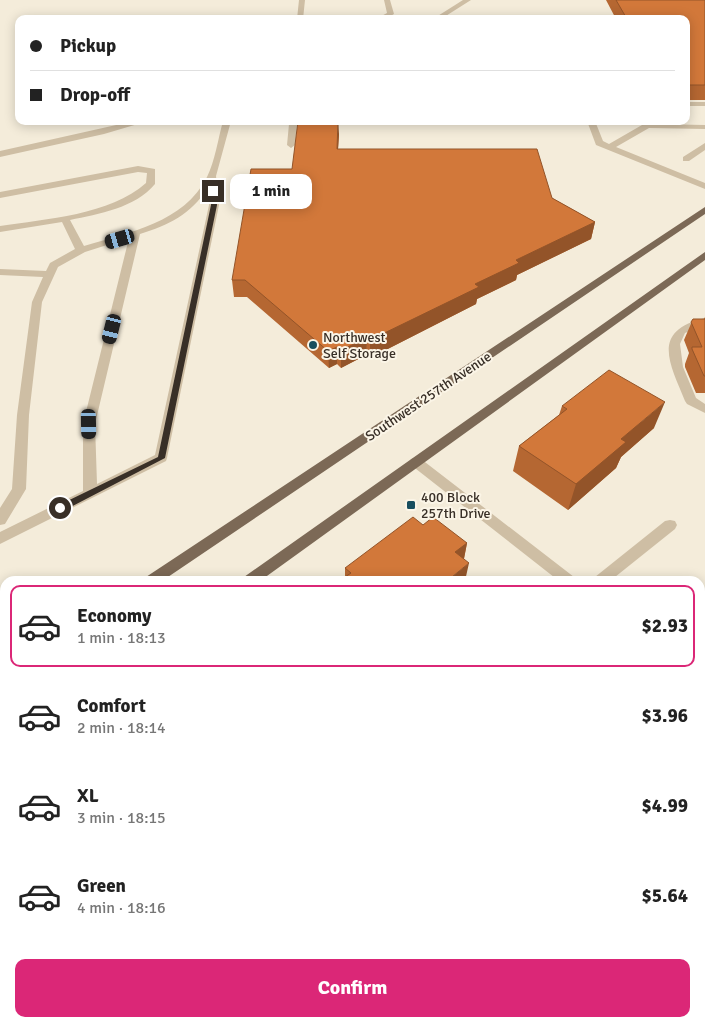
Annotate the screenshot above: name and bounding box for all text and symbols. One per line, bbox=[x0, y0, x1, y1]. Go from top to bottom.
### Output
text: Pickup bbox=[60, 34, 116, 58]
text: Drop-off bbox=[60, 83, 130, 107]
callout: 1 min bbox=[230, 174, 313, 208]
route end bbox=[202, 180, 224, 202]
text: 1 min bbox=[252, 181, 290, 201]
car bbox=[103, 228, 136, 250]
car bbox=[101, 313, 122, 345]
place label: Northwest Self Storage bbox=[323, 329, 396, 362]
marker: Northwest Self Storage bbox=[307, 339, 319, 351]
street label: Southwest 257th Avenue bbox=[362, 348, 494, 445]
car bbox=[81, 409, 96, 439]
place label: 400 Block 257th Drive bbox=[421, 489, 491, 522]
route start bbox=[49, 497, 71, 519]
marker: 400 Block 257th Drive bbox=[405, 499, 417, 511]
icon: car bbox=[17, 604, 62, 649]
text: Economy bbox=[77, 604, 151, 628]
text: $2.93 bbox=[642, 614, 688, 638]
text: 1 min · 18:13 bbox=[77, 628, 166, 648]
icon: car bbox=[17, 694, 62, 739]
text: Comfort bbox=[77, 694, 146, 718]
text: $3.96 bbox=[642, 704, 688, 728]
text: 2 min · 18:14 bbox=[77, 718, 166, 738]
icon: car bbox=[17, 784, 62, 829]
text: XL bbox=[77, 784, 99, 808]
text: $4.99 bbox=[642, 794, 688, 818]
text: 3 min · 18:15 bbox=[77, 808, 166, 828]
icon: car bbox=[17, 874, 62, 919]
text: Green bbox=[77, 874, 126, 898]
text: $5.64 bbox=[642, 884, 688, 908]
text: 4 min · 18:16 bbox=[77, 898, 166, 918]
button: Confirm bbox=[15, 959, 690, 1017]

